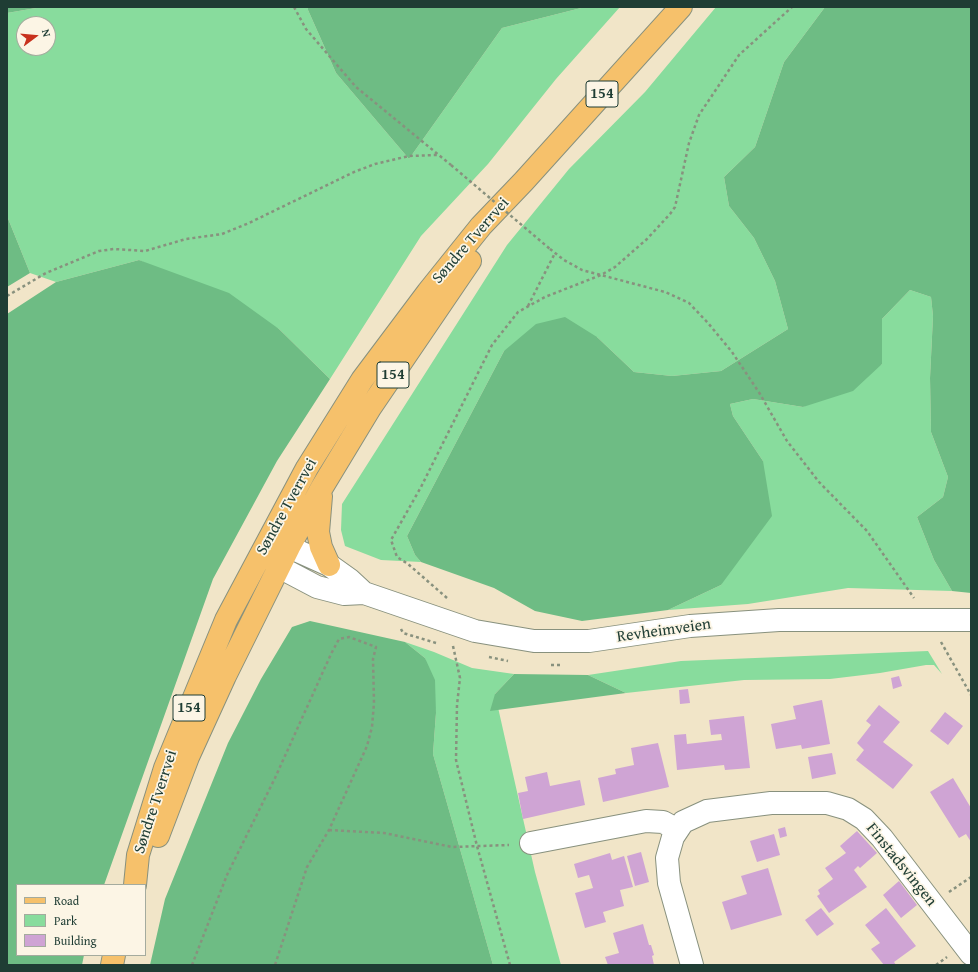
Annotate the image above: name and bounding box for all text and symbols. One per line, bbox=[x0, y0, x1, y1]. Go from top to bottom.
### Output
north arrow bbox=[16, 16, 56, 56]
text: N bbox=[38, 27, 55, 39]
road number: 154 bbox=[586, 81, 618, 107]
street label: Søndre Tverrvei bbox=[428, 194, 514, 288]
road number: 154 bbox=[377, 362, 409, 388]
street label: Søndre Tverrvei bbox=[252, 455, 322, 559]
street label: Revheimveien bbox=[616, 615, 712, 647]
road number: 154 bbox=[173, 695, 205, 721]
street label: Søndre Tverrvei bbox=[130, 748, 182, 856]
street label: Finstadsvingen bbox=[862, 819, 940, 911]
legend bbox=[16, 884, 146, 956]
text: Road bbox=[54, 892, 79, 909]
text: Park bbox=[54, 912, 77, 929]
text: Building bbox=[54, 932, 97, 949]

